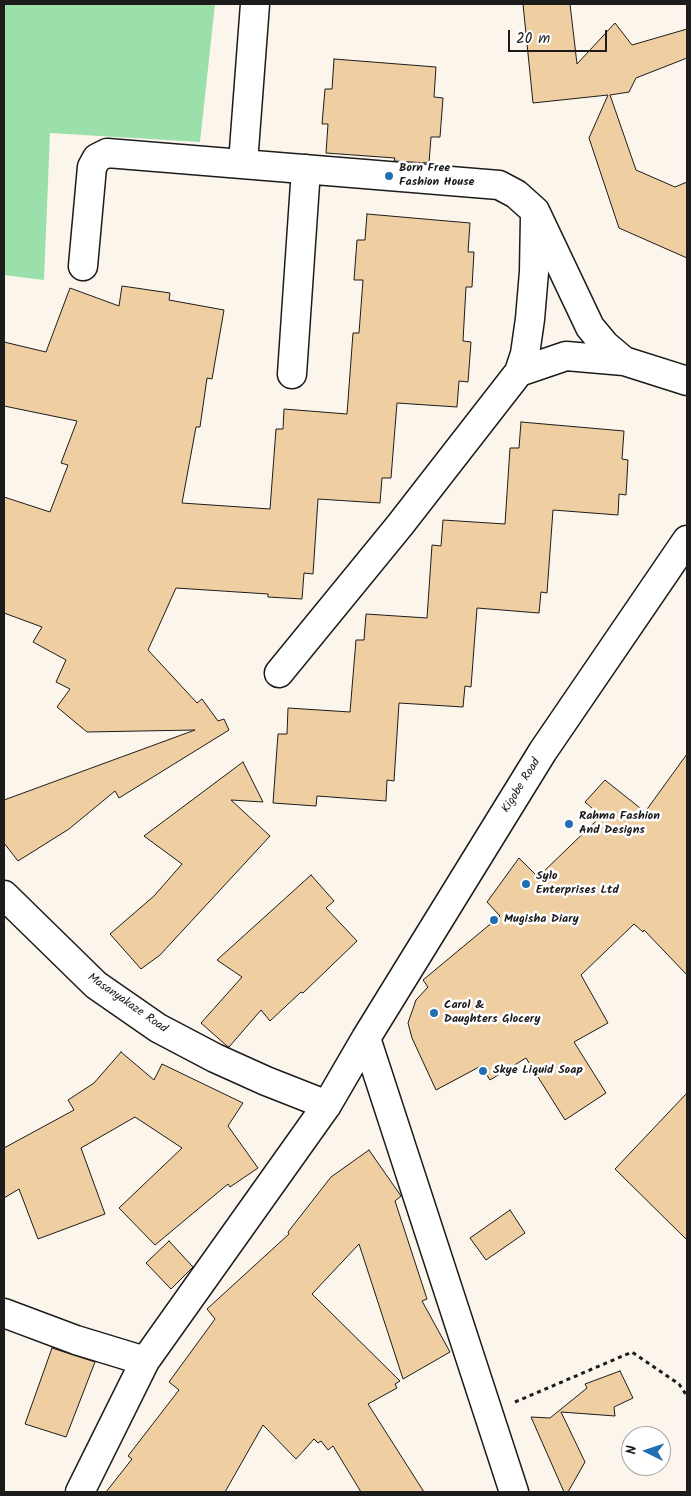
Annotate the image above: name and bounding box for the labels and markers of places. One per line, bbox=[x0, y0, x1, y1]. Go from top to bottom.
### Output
place label: Born Free Fashion House bbox=[399, 162, 474, 190]
marker: Born Free Fashion House bbox=[383, 170, 395, 182]
place label: Rahma Fashion And Designs bbox=[579, 810, 660, 838]
marker: Rahma Fashion And Designs bbox=[563, 818, 575, 830]
place label: Sylo Enterprises Ltd bbox=[536, 870, 619, 898]
marker: Sylo Enterprises Ltd bbox=[520, 878, 532, 890]
place label: Mugisha Diary bbox=[504, 913, 579, 927]
marker: Mugisha Diary bbox=[488, 914, 500, 926]
place label: Carol & Daughters Glocery bbox=[444, 999, 540, 1027]
marker: Carol & Daughters Glocery bbox=[428, 1007, 440, 1019]
place label: Skye Liquid Soap bbox=[493, 1064, 583, 1078]
marker: Skye Liquid Soap bbox=[477, 1065, 489, 1077]

